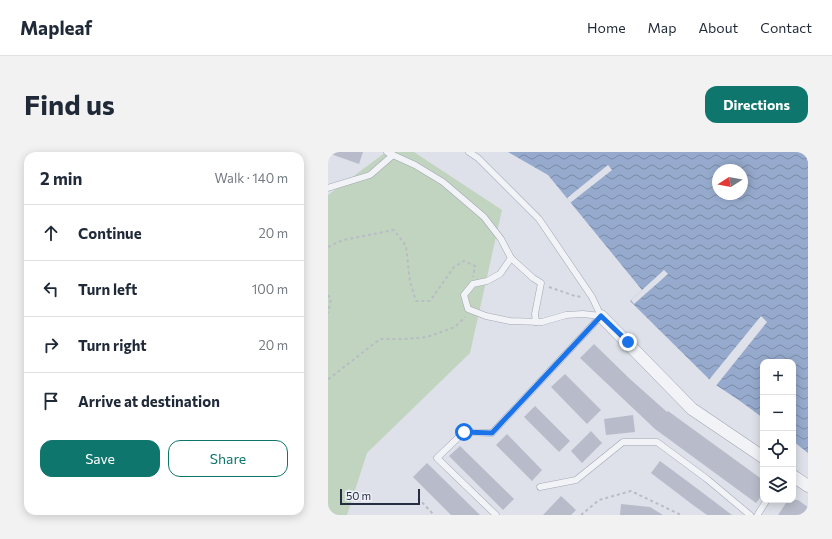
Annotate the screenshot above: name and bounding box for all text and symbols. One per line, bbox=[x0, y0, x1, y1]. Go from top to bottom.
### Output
text: Mapleaf bbox=[20, 16, 92, 39]
text: Home bbox=[587, 19, 626, 36]
text: Map bbox=[648, 19, 676, 36]
text: About bbox=[698, 19, 738, 36]
text: Contact bbox=[760, 19, 812, 36]
button: Directions bbox=[705, 86, 808, 123]
text: Find us bbox=[24, 87, 115, 121]
north arrow bbox=[712, 164, 748, 200]
text: 2 min bbox=[40, 168, 82, 189]
text: Walk · 140 m bbox=[215, 170, 288, 186]
icon: ahead bbox=[40, 222, 62, 244]
text: Continue bbox=[78, 224, 142, 242]
text: 20 m bbox=[259, 225, 288, 241]
icon: left bbox=[40, 278, 62, 300]
text: Turn left bbox=[78, 280, 137, 298]
text: 100 m bbox=[252, 281, 288, 297]
route end bbox=[619, 333, 637, 351]
icon: right bbox=[40, 334, 62, 356]
text: Turn right bbox=[78, 336, 147, 354]
text: 20 m bbox=[259, 337, 288, 353]
map controls bbox=[760, 359, 796, 503]
button: + bbox=[760, 359, 796, 395]
icon: arrive bbox=[40, 390, 62, 412]
text: Arrive at destination bbox=[78, 392, 220, 410]
button: − bbox=[760, 395, 796, 431]
route start bbox=[455, 423, 473, 441]
button: locate bbox=[760, 431, 796, 467]
button: Save bbox=[40, 440, 160, 477]
button: Share bbox=[168, 440, 288, 477]
button: layers bbox=[760, 467, 796, 503]
scale bar bbox=[340, 487, 420, 506]
text: 50 m bbox=[346, 489, 371, 502]

